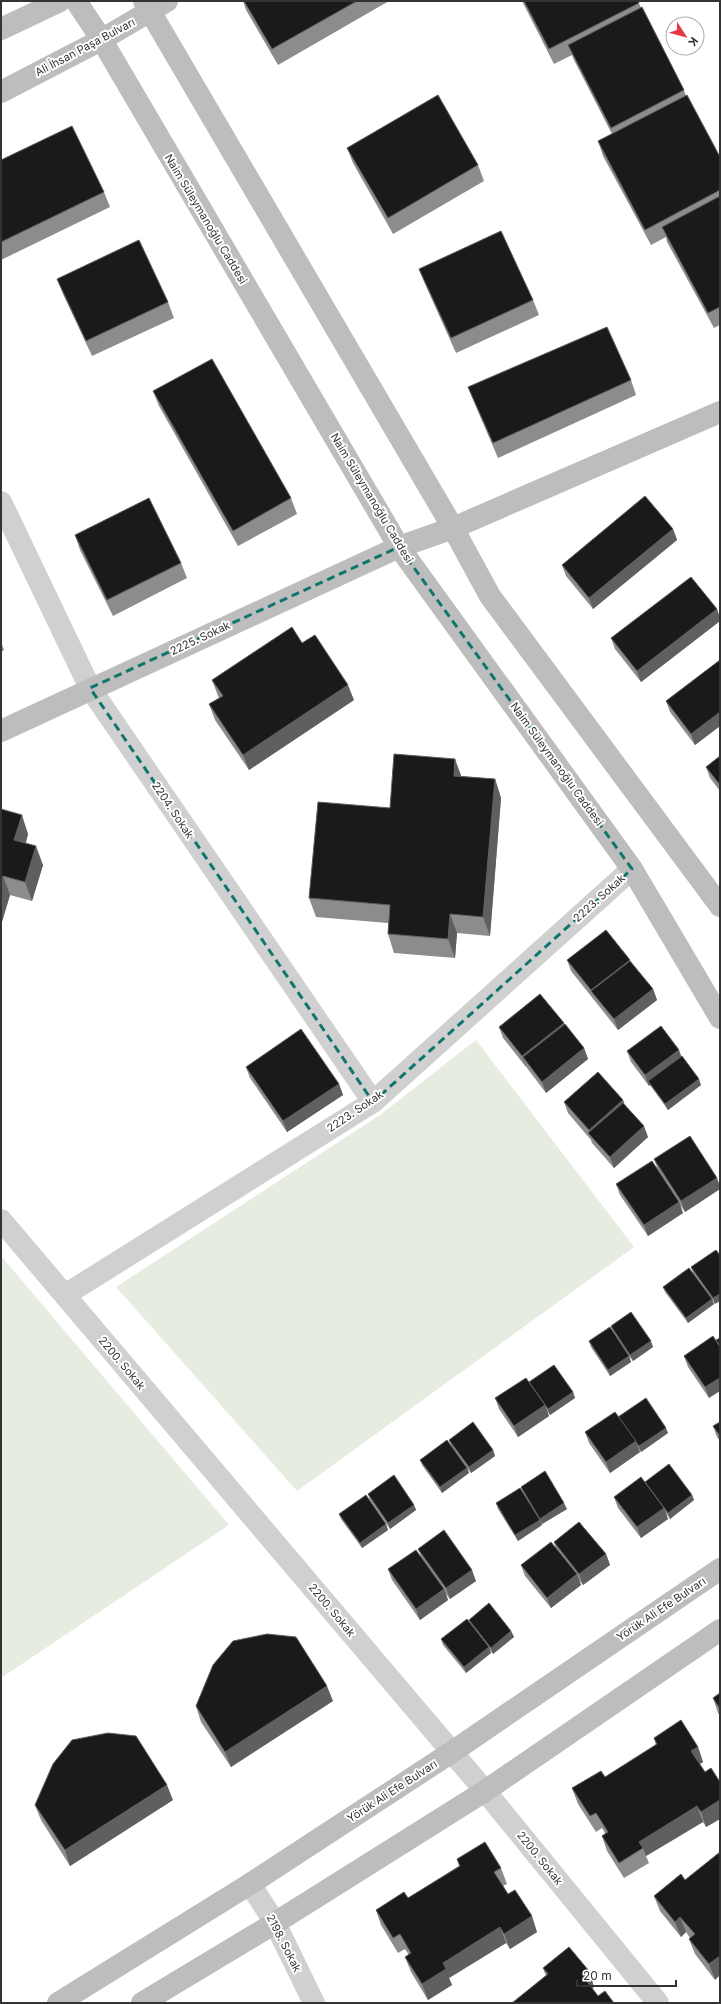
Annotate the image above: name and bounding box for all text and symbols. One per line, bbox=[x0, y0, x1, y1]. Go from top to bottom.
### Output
street label: Ali İhsan Paşa Bulvarı bbox=[33, 15, 137, 79]
north arrow bbox=[665, 16, 705, 56]
text: K bbox=[685, 35, 701, 49]
street label: Naim Süleymanoğlu Caddesi bbox=[162, 152, 250, 286]
street label: Naim Süleymanoğlu Caddesi bbox=[328, 431, 416, 565]
street label: 2225. Sokak bbox=[168, 618, 232, 658]
street label: Naim Süleymanoğlu Caddesi bbox=[508, 700, 606, 828]
street label: 2204. Sokak bbox=[149, 779, 197, 841]
street label: 2223. Sokak bbox=[570, 871, 628, 925]
street label: 2223. Sokak bbox=[324, 1087, 386, 1135]
street label: 2200. Sokak bbox=[96, 1334, 148, 1392]
street label: Yörük Ali Efe Bulvarı bbox=[614, 1574, 708, 1644]
street label: 2200. Sokak bbox=[306, 1581, 358, 1639]
street label: Yörük Ali Efe Bulvarı bbox=[344, 1757, 440, 1825]
street label: 2200. Sokak bbox=[514, 1828, 566, 1888]
street label: 2198. Sokak bbox=[264, 1912, 304, 1974]
scale bar bbox=[577, 1962, 676, 1988]
text: 20 m bbox=[583, 1968, 612, 1983]

